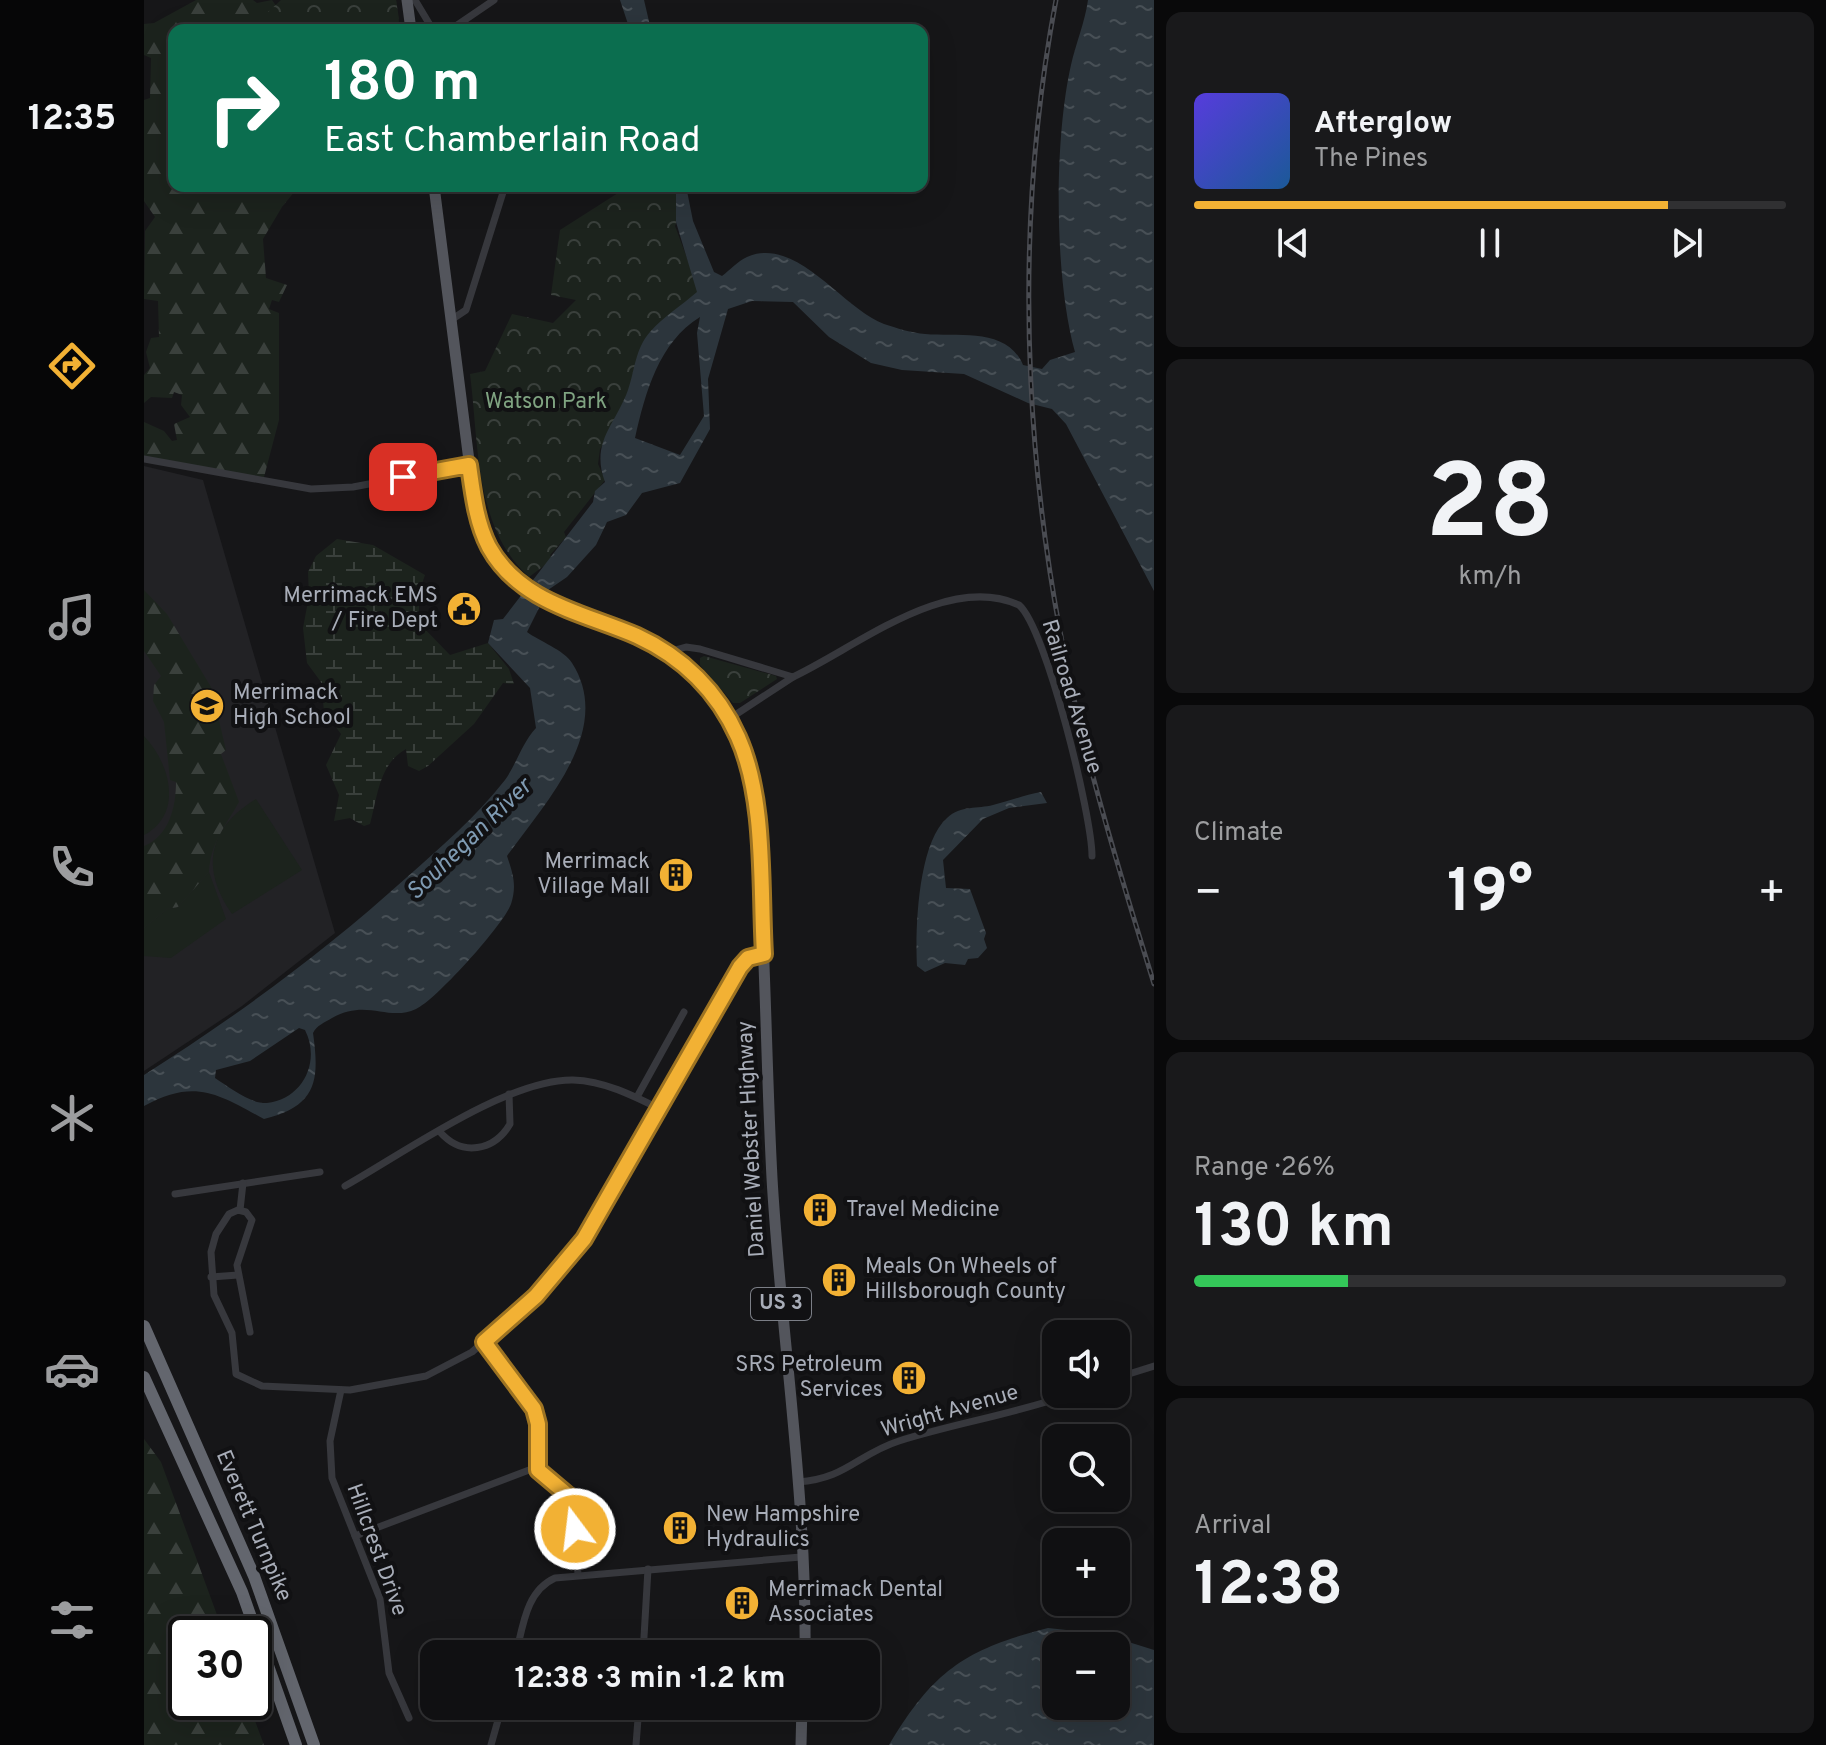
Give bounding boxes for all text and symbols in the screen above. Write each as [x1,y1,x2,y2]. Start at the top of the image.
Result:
text: 180 m [324,50,481,120]
icon: right [192,56,296,160]
text: 12:35 [28,97,116,143]
text: Afterglow [1314,106,1452,143]
text: East Chamberlain Road [324,119,701,165]
text: The Pines [1314,143,1428,176]
icon: previous [1271,221,1315,265]
icon: pause [1468,221,1512,265]
icon: next [1665,221,1709,265]
icon: directions [44,338,100,394]
park label: Watson Park [485,389,607,416]
pin [369,443,437,511]
text: 28 [1425,443,1555,575]
icon: arrive [381,455,425,499]
text: km/h [1458,561,1522,594]
place label: Merrimack EMS / Fire Dept [283,583,438,635]
icon: music [44,589,100,645]
public building icon: Merrimack EMS / Fire Dept [445,590,483,628]
street label: Railroad Avenue [1035,617,1107,777]
place label: Merrimack High School [233,680,351,732]
school or university icon: Merrimack High School [188,687,226,725]
water label: Souhegan River [401,771,541,908]
text: Climate [1194,817,1283,850]
icon: phone [44,839,100,895]
place label: Merrimack Village Mall [537,849,650,901]
building icon: Merrimack Village Mall [657,856,695,894]
text: 19° [1447,857,1533,933]
text: − [1194,867,1222,923]
text: + [1758,867,1786,923]
street label: Daniel Webster Highway [732,1020,772,1258]
icon: climate [44,1090,100,1146]
text: Range · 26% [1194,1152,1335,1185]
building icon: Travel Medicine [801,1191,839,1229]
text: 130 km [1194,1192,1394,1268]
place label: Travel Medicine [846,1197,1000,1224]
place label: Meals On Wheels of Hillsborough County [865,1254,1066,1306]
building icon: Meals On Wheels of Hillsborough County [820,1261,858,1299]
road number: US 3 [751,1288,811,1320]
map controls [1042,1320,1130,1720]
button: sound [1042,1320,1130,1408]
icon: car [44,1341,100,1397]
place label: SRS Petroleum Services [735,1352,883,1404]
building icon: SRS Petroleum Services [890,1359,928,1397]
street label: Wright Avenue [878,1379,1022,1445]
button: search [1042,1424,1130,1512]
street label: Everett Turnpike [209,1446,297,1606]
street label: Hillcrest Drive [340,1480,412,1620]
position arrow [533,1487,617,1571]
place label: New Hampshire Hydraulics [706,1502,860,1554]
building icon: New Hampshire Hydraulics [661,1509,699,1547]
text: Arrival [1194,1510,1272,1543]
button: + [1042,1528,1130,1616]
text: 12:38 [1194,1550,1343,1626]
place label: Merrimack Dental Associates [768,1577,943,1629]
building icon: Merrimack Dental Associates [723,1584,761,1622]
icon: filters [44,1592,100,1648]
speed limit sign: 30 [168,1616,272,1720]
button: − [1042,1632,1130,1720]
text: 12:38 · 3 min · 1.2 km [515,1661,785,1698]

